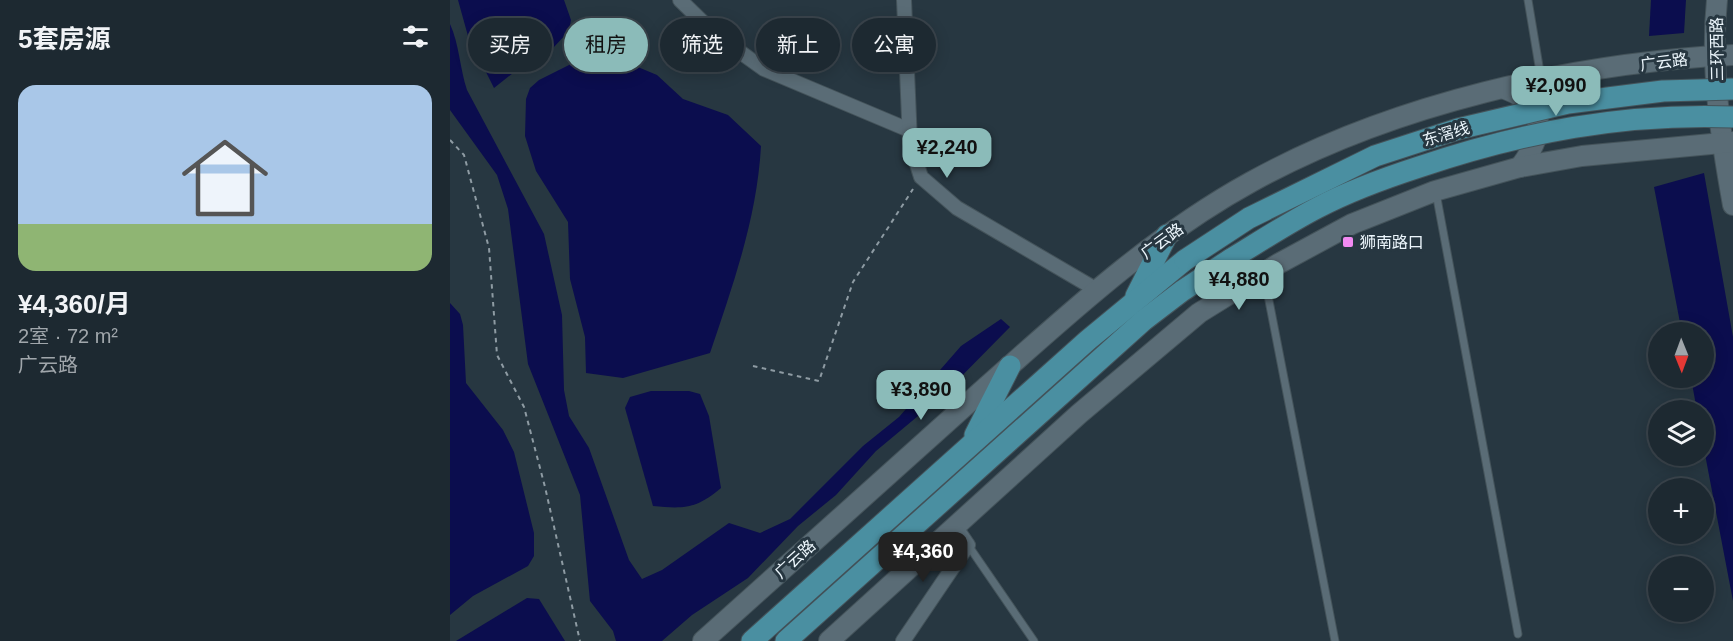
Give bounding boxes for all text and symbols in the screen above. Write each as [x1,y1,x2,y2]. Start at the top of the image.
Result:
street label: 三环西路 [1708,17,1726,81]
chip: 买房 [468,18,552,72]
chip: 租房 [564,18,648,72]
chip: 筛选 [660,18,744,72]
chip: 新上 [756,18,840,72]
chip: 公寓 [852,18,936,72]
icon: filters [399,20,432,53]
text: 5套房源 [18,24,110,54]
street label: 广云路 [1639,51,1689,73]
pin: ¥2,090 [1507,66,1605,117]
text: ¥2,090 [1525,74,1587,96]
street label: 东滘线 [1421,119,1471,149]
icon: home [171,124,279,232]
pin: ¥2,240 [898,128,996,179]
text: ¥2,240 [916,136,978,158]
street label: 广云路 [1138,220,1186,262]
place label: 狮南路口 [1360,234,1424,251]
marker: 狮南路口 [1341,235,1355,249]
pin: ¥4,880 [1190,260,1288,311]
text: ¥4,880 [1208,268,1270,290]
text: ¥4,360/月 [18,289,131,319]
north arrow [1648,322,1714,388]
map controls [1648,322,1714,622]
text: 2室 · 72 m² [18,325,118,347]
text: 广云路 [18,354,78,376]
pin: ¥3,890 [872,370,970,421]
text: ¥3,890 [890,378,952,400]
button: layers [1648,400,1714,466]
button: + [1648,478,1714,544]
pin: ¥4,360 [874,532,972,583]
street label: 广云路 [771,537,819,581]
text: ¥4,360 [892,540,954,562]
button: − [1648,556,1714,622]

